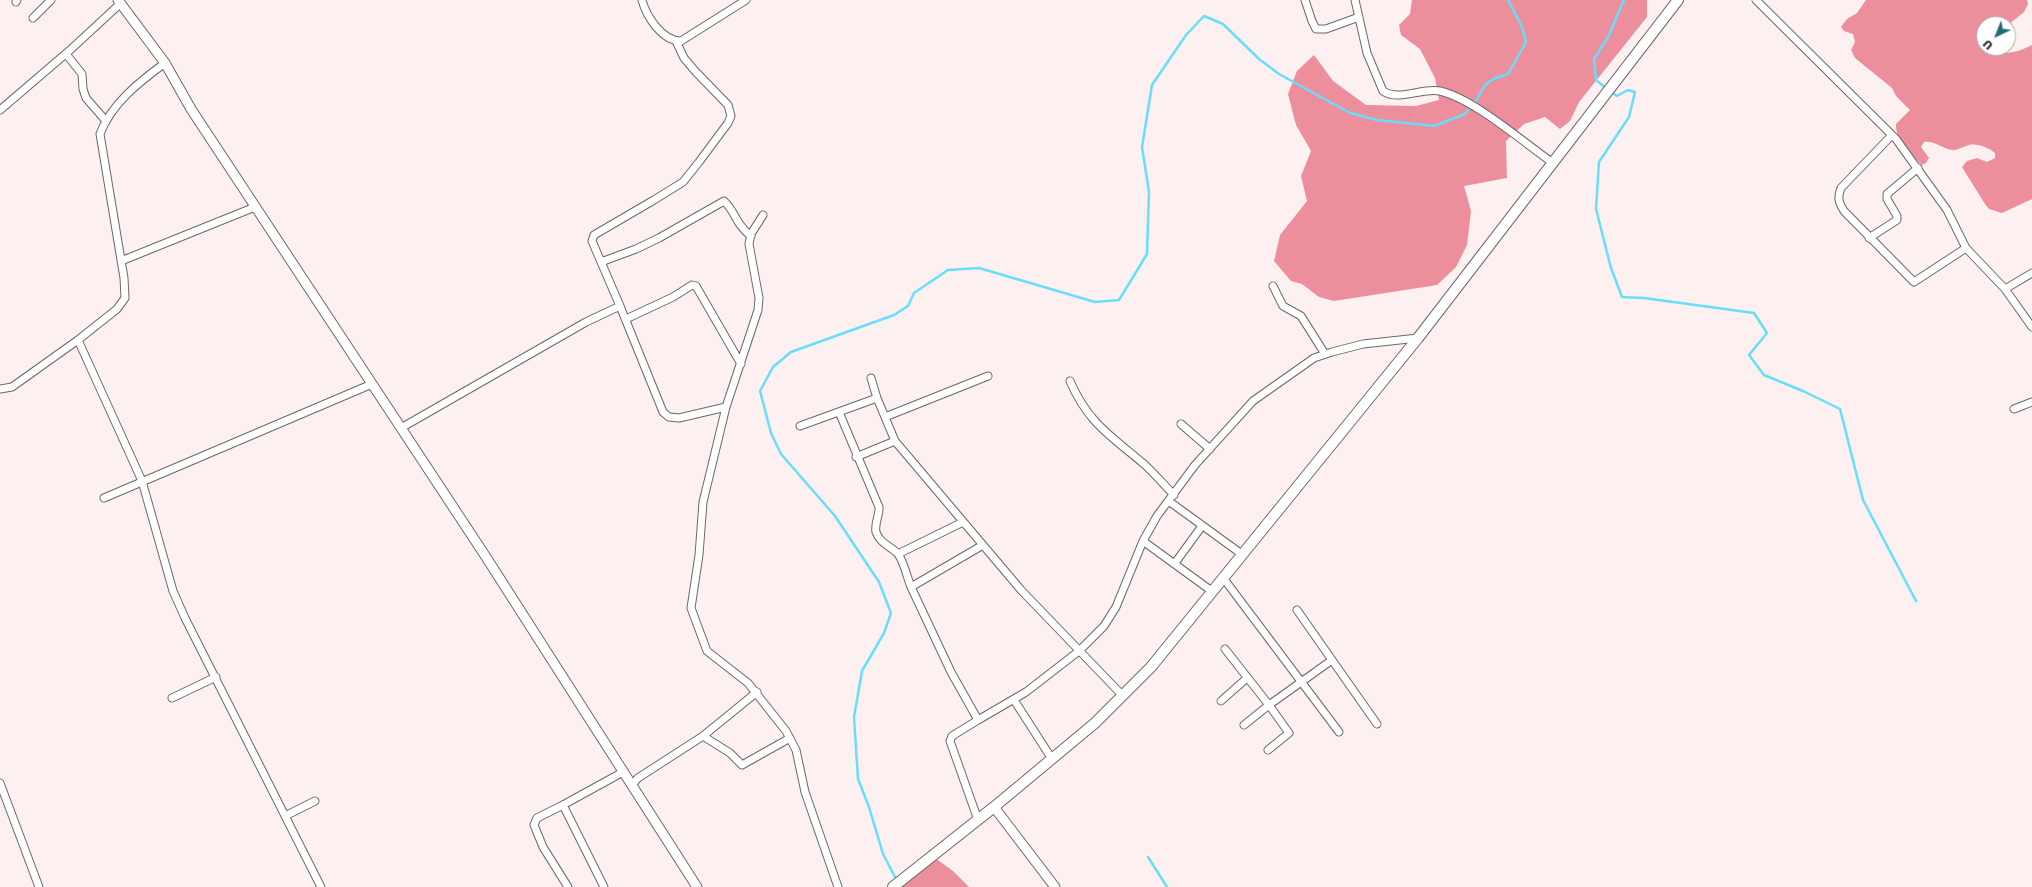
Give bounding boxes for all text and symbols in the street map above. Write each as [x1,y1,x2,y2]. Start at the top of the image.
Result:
north arrow [1976,16,2016,56]
text: U [1980,37,1996,52]

